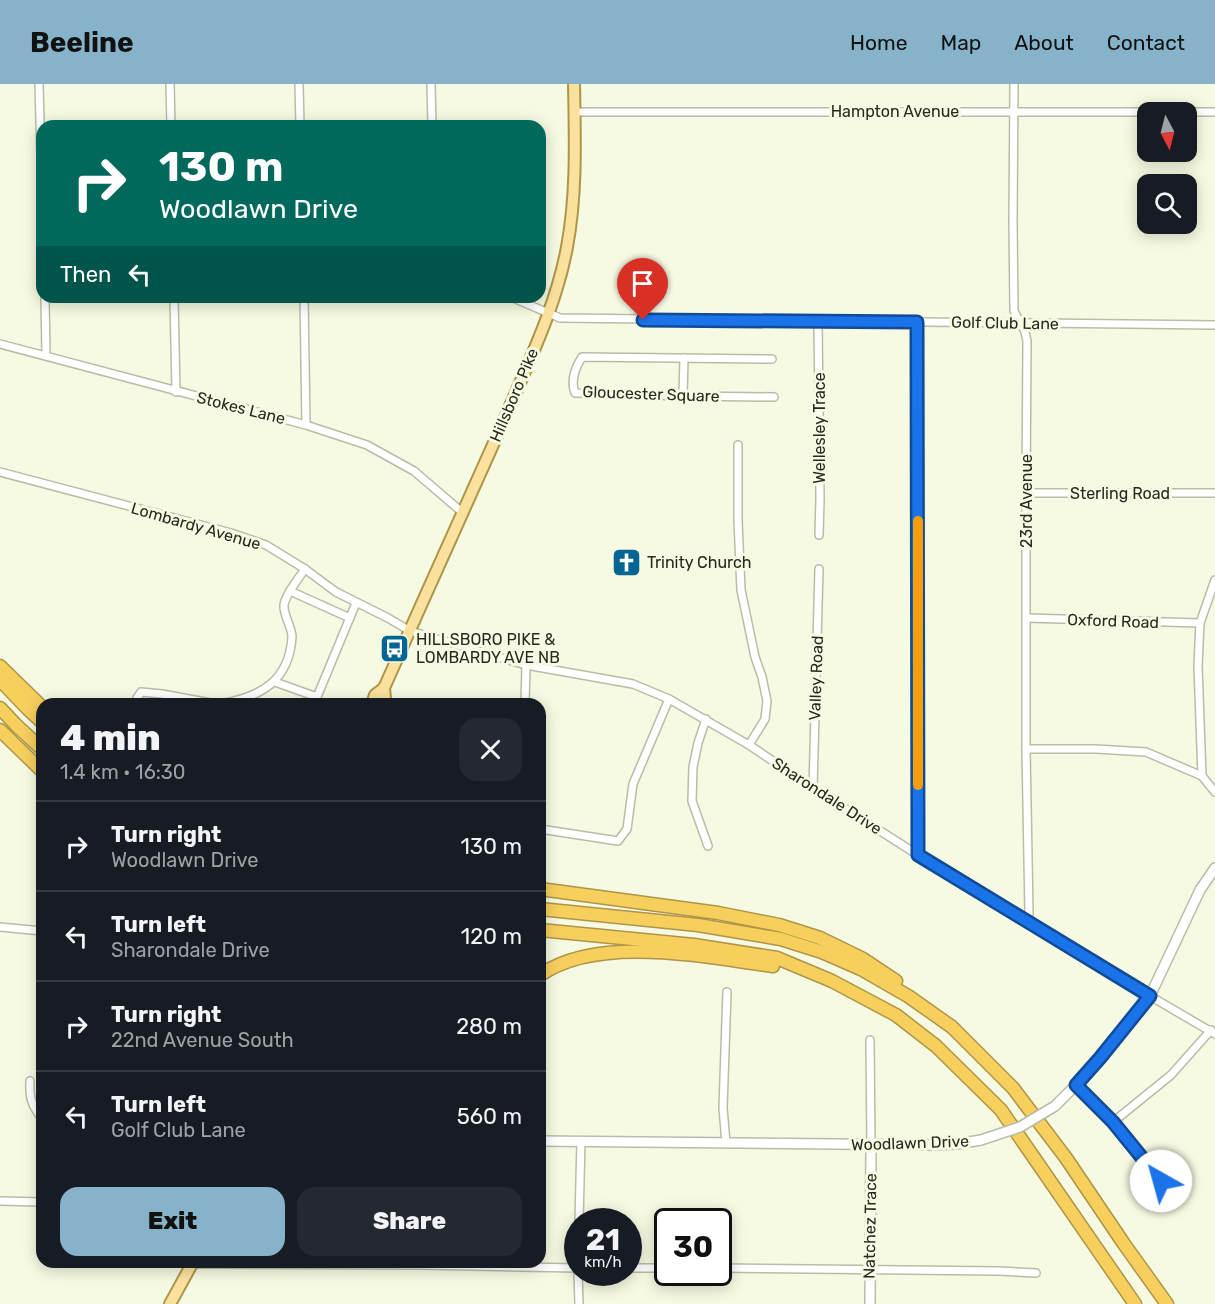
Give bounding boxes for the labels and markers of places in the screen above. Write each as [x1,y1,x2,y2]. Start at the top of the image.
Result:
pin [617,258,668,320]
church icon: Trinity Church [610,546,642,578]
place label: Trinity Church [647,553,752,572]
place label: HILLSBORO PIKE & LOMBARDY AVE NB [416,630,560,667]
bus stop icon: HILLSBORO PIKE & LOMBARDY AVE NB [379,632,411,664]

